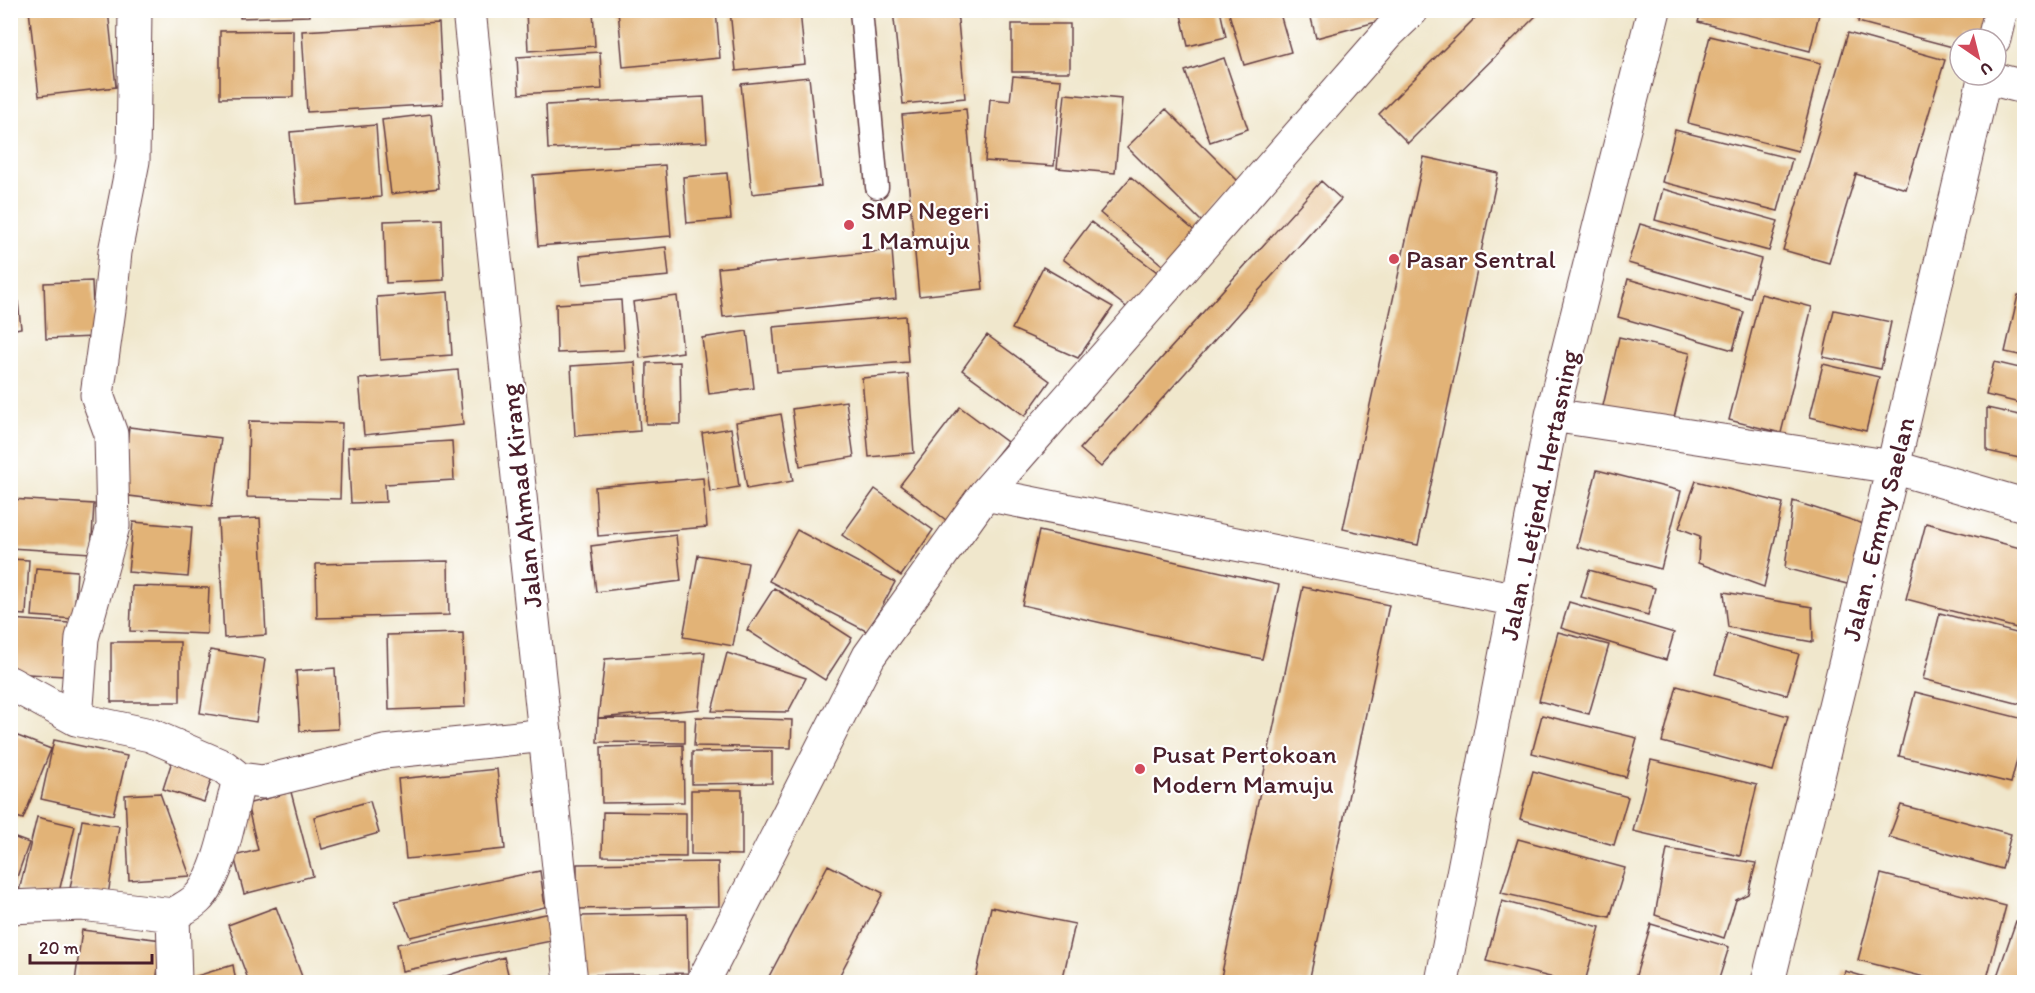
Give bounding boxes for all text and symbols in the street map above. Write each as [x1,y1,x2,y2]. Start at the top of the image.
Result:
north arrow [1948,27,2008,87]
text: U [1977,58,1996,80]
place label: SMP Negeri 1 Mamuju [861,194,990,256]
marker: SMP Negeri 1 Mamuju [842,218,856,232]
place label: Pasar Sentral [1406,243,1556,275]
marker: Pasar Sentral [1387,252,1401,266]
street label: Jalan . Letjend. Hertasning [1493,346,1586,643]
street label: Jalan Ahmad Kirang [493,381,549,610]
street label: Jalan . Emmy Saelan [1835,413,1921,644]
place label: Pusat Pertokoan Modern Mamuju [1152,738,1337,800]
marker: Pusat Pertokoan Modern Mamuju [1133,762,1147,776]
scale bar [30,927,152,965]
text: 20 m [39,937,79,959]

